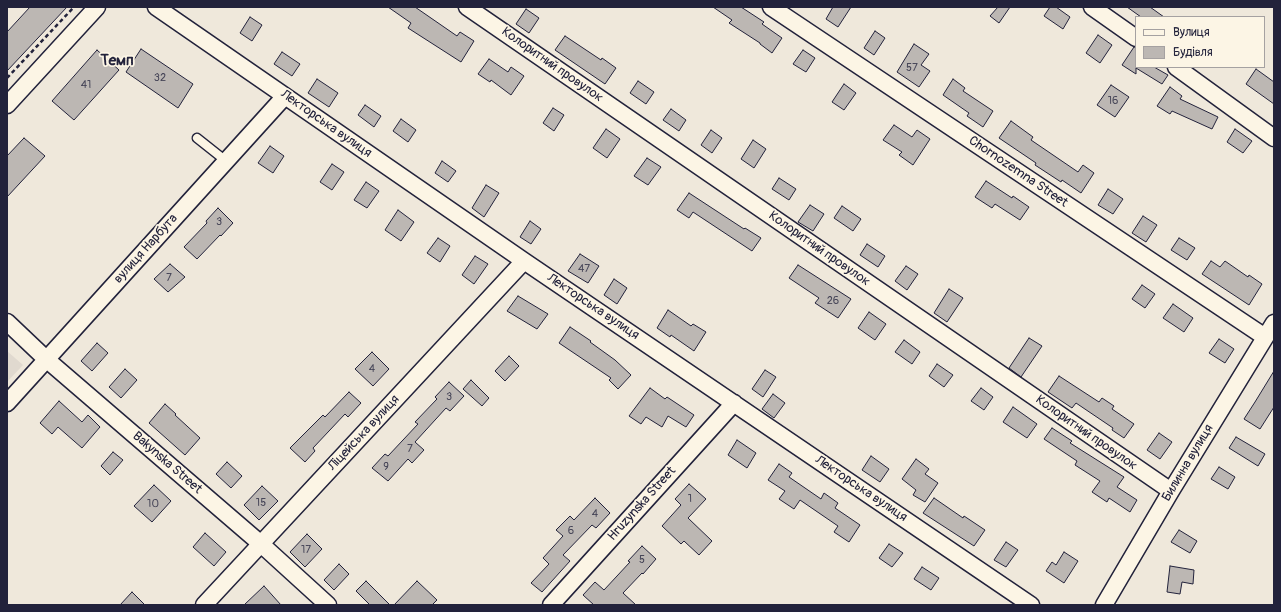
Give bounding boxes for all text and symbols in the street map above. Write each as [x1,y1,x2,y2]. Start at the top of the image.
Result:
legend [1135,16,1265,68]
street label: Колоритний провулок [498,24,606,106]
text: Вулиця [1173,25,1210,40]
text: Будівля [1173,45,1213,60]
district label: Темп [100,52,134,70]
house number: 57 [906,61,918,75]
house number: 32 [154,71,166,85]
house number: 41 [81,78,91,92]
street label: Лекторська вулиця [277,87,375,161]
house number: 16 [1108,94,1118,108]
street label: Chornozemna Street [965,133,1071,211]
street label: Колоритний провулок [765,208,873,290]
street label: вулиця Нарбута [111,211,181,287]
house number: 3 [216,215,222,229]
house number: 47 [578,262,590,276]
street label: Лекторська вулиця [544,270,642,344]
house number: 7 [166,271,172,285]
house number: 26 [827,294,839,308]
house number: 4 [369,362,375,376]
house number: 3 [446,390,452,404]
street label: Ліцейська вулиця [325,392,403,474]
street label: Колоритний провулок [1032,392,1140,474]
street label: Билинна вулиця [1159,422,1217,504]
street label: Bakynska Street [129,429,205,497]
house number: 7 [407,442,413,456]
street label: Лекторська вулиця [812,452,910,526]
house number: 9 [383,460,389,474]
street label: Hruzynska Street [605,464,679,544]
house number: 1 [688,492,692,506]
house number: 15 [256,496,266,510]
house number: 10 [147,497,159,511]
house number: 4 [592,507,598,521]
house number: 6 [568,524,574,538]
house number: 17 [301,543,311,557]
house number: 5 [639,553,645,567]

